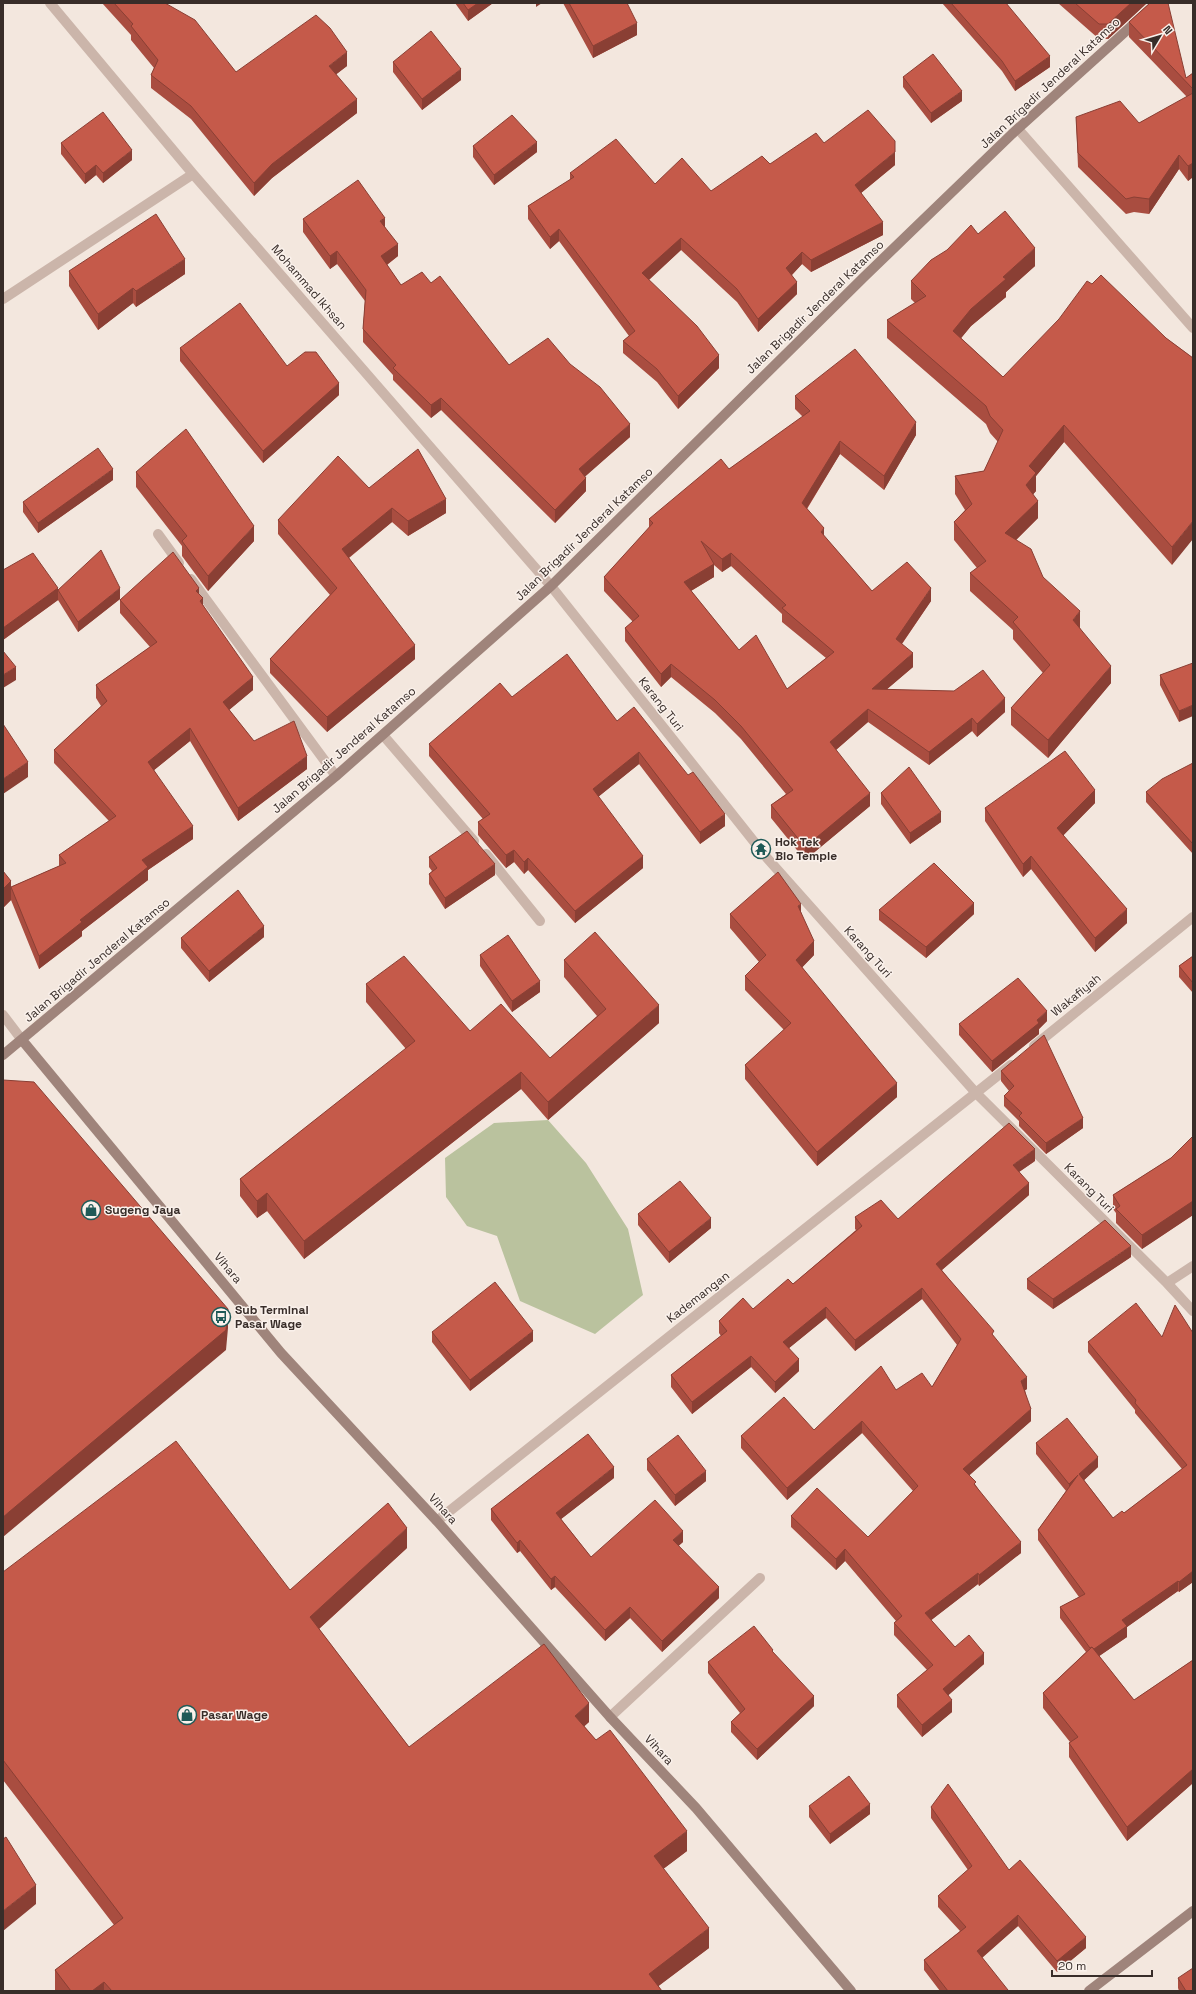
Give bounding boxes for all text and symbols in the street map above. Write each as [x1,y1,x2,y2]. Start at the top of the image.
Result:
street label: Jalan Brigadir Jenderal Katamso [977,14,1123,152]
north arrow [1140,16,1180,56]
text: N [1160,23,1176,37]
street label: Jalan Brigadir Jenderal Katamso [743,237,887,377]
street label: Mohammad Ikhsan [268,241,350,333]
street label: Jalan Brigadir Jenderal Katamso [512,464,656,604]
street label: Karang Turi [635,674,687,734]
street label: Jalan Brigadir Jenderal Katamso [269,683,419,817]
place label: Hok Tek Bio Temple [775,834,837,864]
temple icon: Hok Tek Bio Temple [750,838,772,860]
street label: Jalan Brigadir Jenderal Katamso [21,894,173,1026]
street label: Karang Turi [841,923,895,981]
street label: Wakafiyah [1048,970,1104,1020]
street label: Karang Turi [1061,1160,1117,1216]
shop icon: Sugeng Jaya [80,1199,102,1221]
place label: Sugeng Jaya [105,1202,180,1218]
street label: Vihara [210,1249,246,1287]
street label: Kademangan [663,1267,733,1327]
place label: Sub Terminal Pasar Wage [235,1302,309,1332]
bus stop icon: Sub Terminal Pasar Wage [210,1306,232,1328]
street label: Vihara [425,1490,461,1528]
shop icon: Pasar Wage [176,1704,198,1726]
place label: Pasar Wage [201,1707,268,1723]
street label: Vihara [641,1731,677,1769]
scale bar [1052,1952,1152,1978]
text: 20 m [1058,1958,1086,1974]

